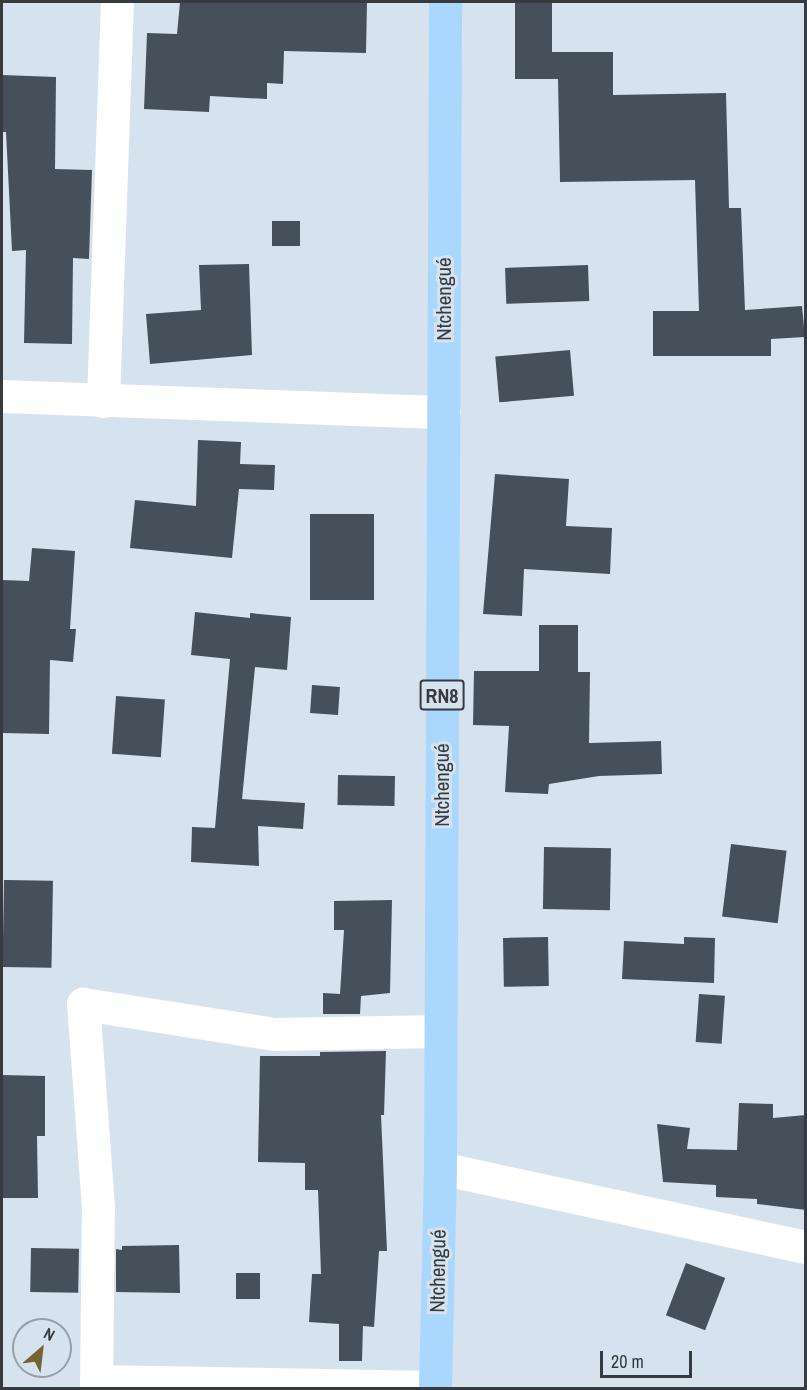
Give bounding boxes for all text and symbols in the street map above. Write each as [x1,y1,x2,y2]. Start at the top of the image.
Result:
street label: Ntchengué [431,257,457,341]
road number: RN8 [420,678,464,712]
street label: Ntchengué [429,743,455,827]
street label: Ntchengué [425,1229,451,1313]
north arrow [12,1318,72,1378]
text: N [40,1322,59,1346]
scale bar [603,1339,694,1377]
text: 20 m [611,1349,644,1374]

